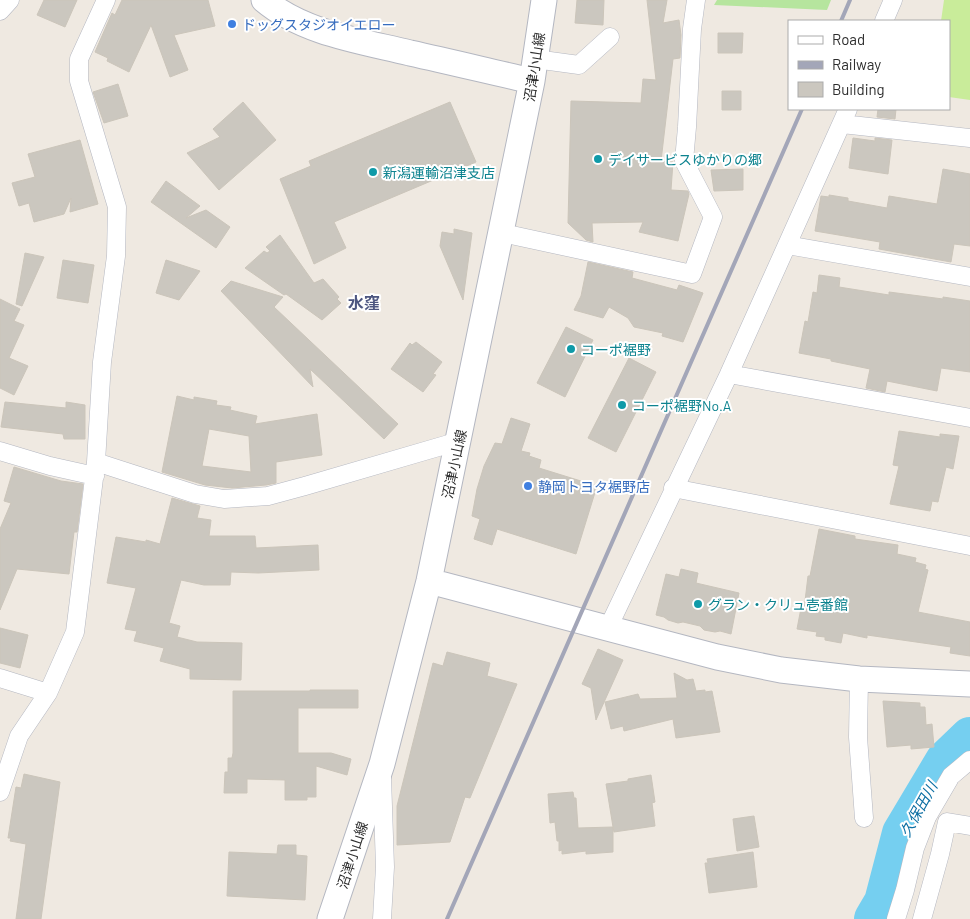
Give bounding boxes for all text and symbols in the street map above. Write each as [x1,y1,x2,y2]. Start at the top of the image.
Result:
place label: ドッグスタジオイエロー [242,16,396,33]
marker: ドッグスタジオイエロー [226,18,238,30]
legend [788,20,950,110]
text: Road [832,30,865,48]
street label: 沼津小山線 [520,31,548,103]
text: Railway [832,55,881,73]
text: Building [832,80,885,98]
place label: デイサービスゆかりの郷 [608,151,762,168]
marker: デイサービスゆかりの郷 [592,153,604,165]
place label: 新潟運輸沼津支店 [383,164,495,181]
marker: 新潟運輸沼津支店 [367,166,379,178]
district label: 水窪 [348,293,380,312]
place label: コーポ裾野 [581,341,651,358]
marker: コーポ裾野 [565,343,577,355]
place label: コーポ裾野No.A [632,397,732,414]
marker: コーポ裾野No.A [616,399,628,411]
street label: 沼津小山線 [438,428,470,500]
place label: 静岡トヨタ裾野店 [538,478,650,495]
marker: 静岡トヨタ裾野店 [522,480,534,492]
place label: グラン・クリュ壱番館 [708,596,848,613]
marker: グラン・クリュ壱番館 [692,598,704,610]
water label: 久保田川 [896,777,941,840]
street label: 沼津小山線 [333,819,371,891]

